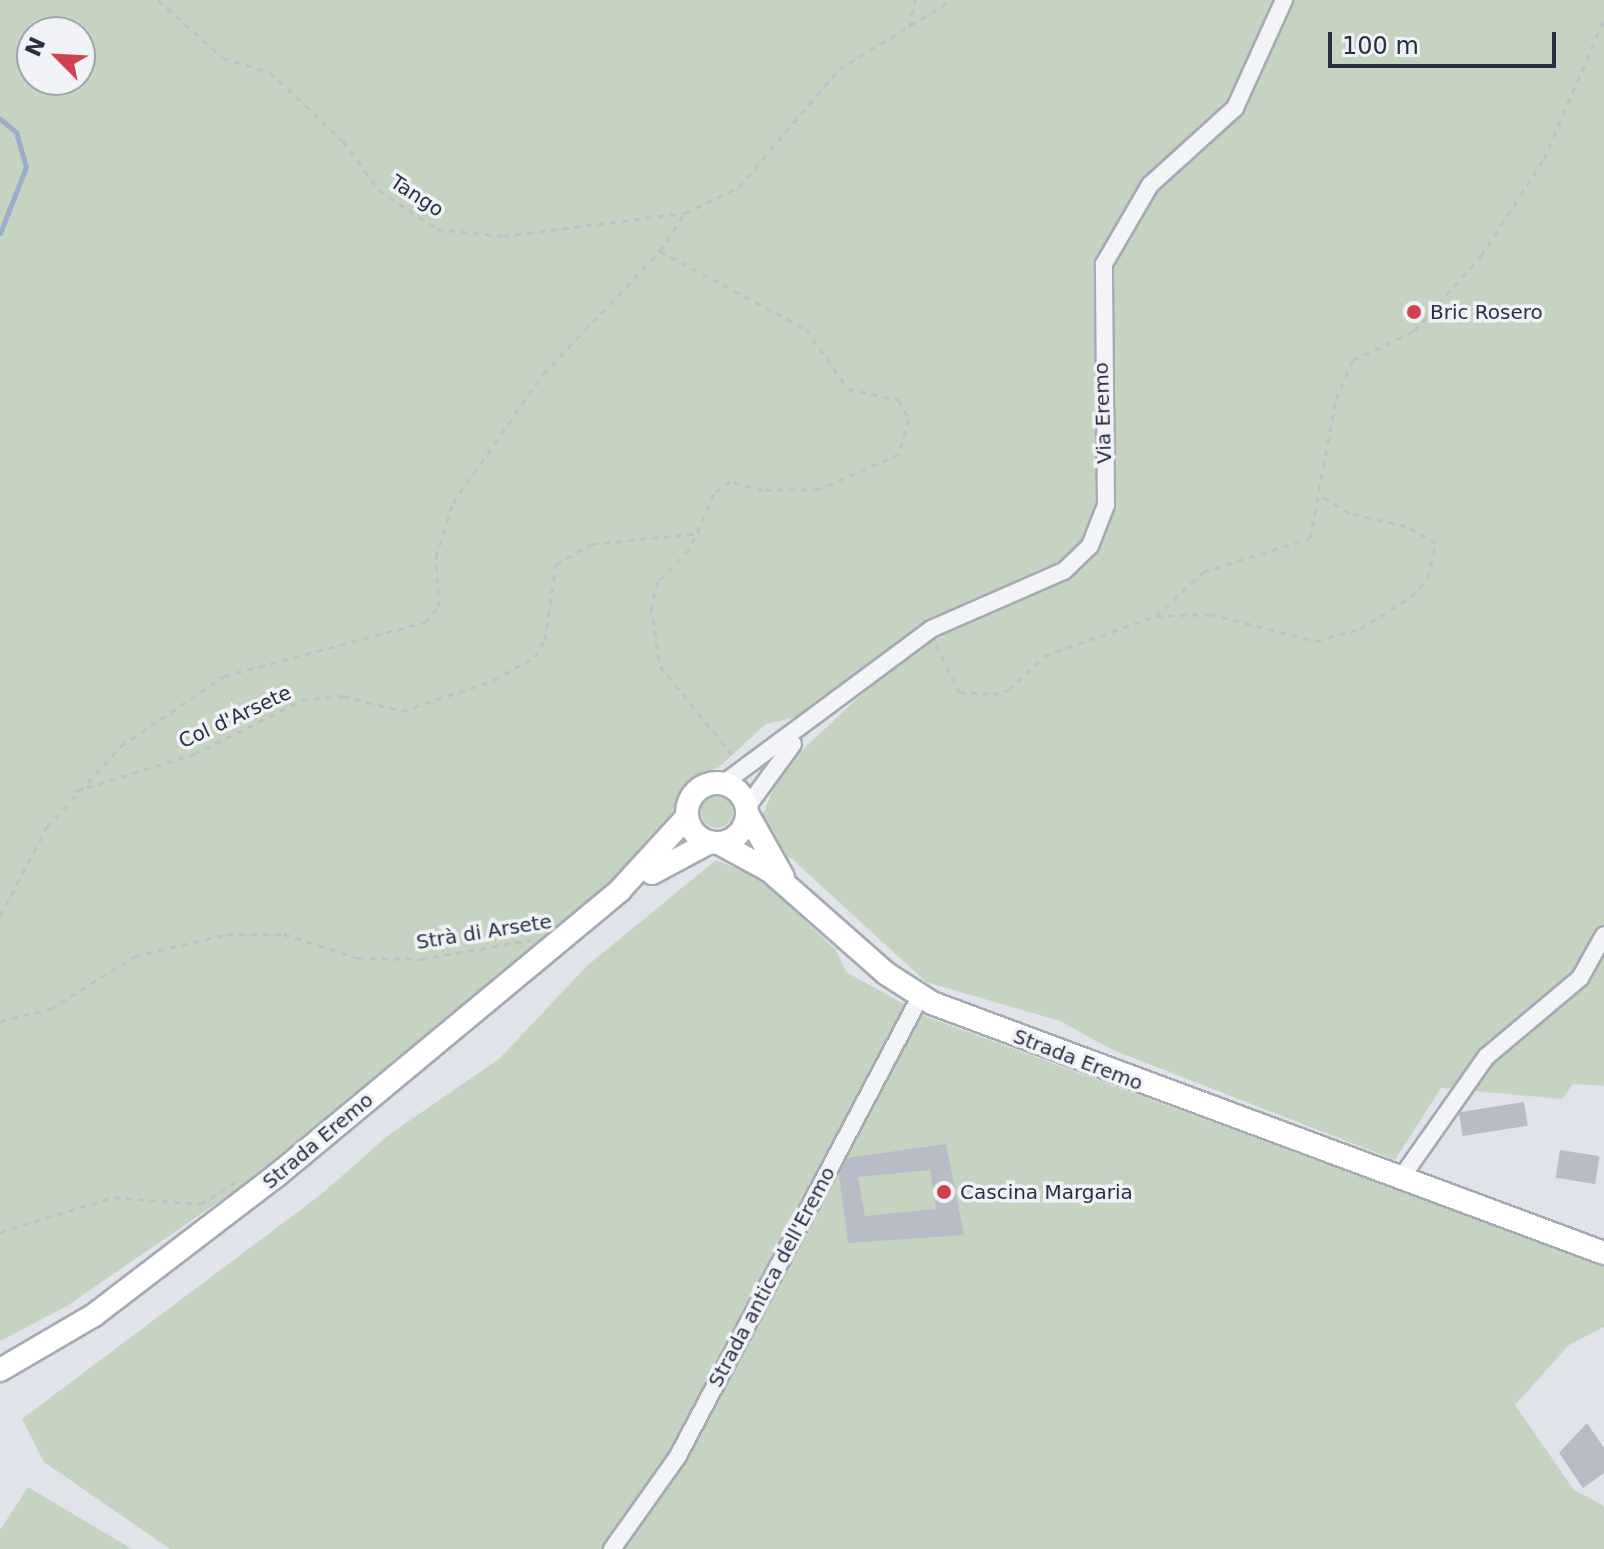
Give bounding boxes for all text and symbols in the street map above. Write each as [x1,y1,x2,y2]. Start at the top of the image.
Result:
north arrow [16,16,96,96]
scale bar [1332,16,1560,66]
text: 100 m [1342,32,1419,60]
text: N [20,33,51,60]
street label: Tango [386,170,448,222]
place label: Bric Rosero [1430,300,1543,324]
marker: Bric Rosero [1405,303,1423,321]
street label: Via Eremo [1089,362,1117,464]
street label: Col d'Arsete [175,681,295,753]
street label: Strà di Arsete [415,909,553,955]
street label: Strada Eremo [1010,1024,1146,1096]
street label: Strada Eremo [258,1088,378,1194]
street label: Strada antica dell'Eremo [704,1163,840,1391]
place label: Cascina Margaria [960,1180,1133,1204]
marker: Cascina Margaria [935,1183,953,1201]

